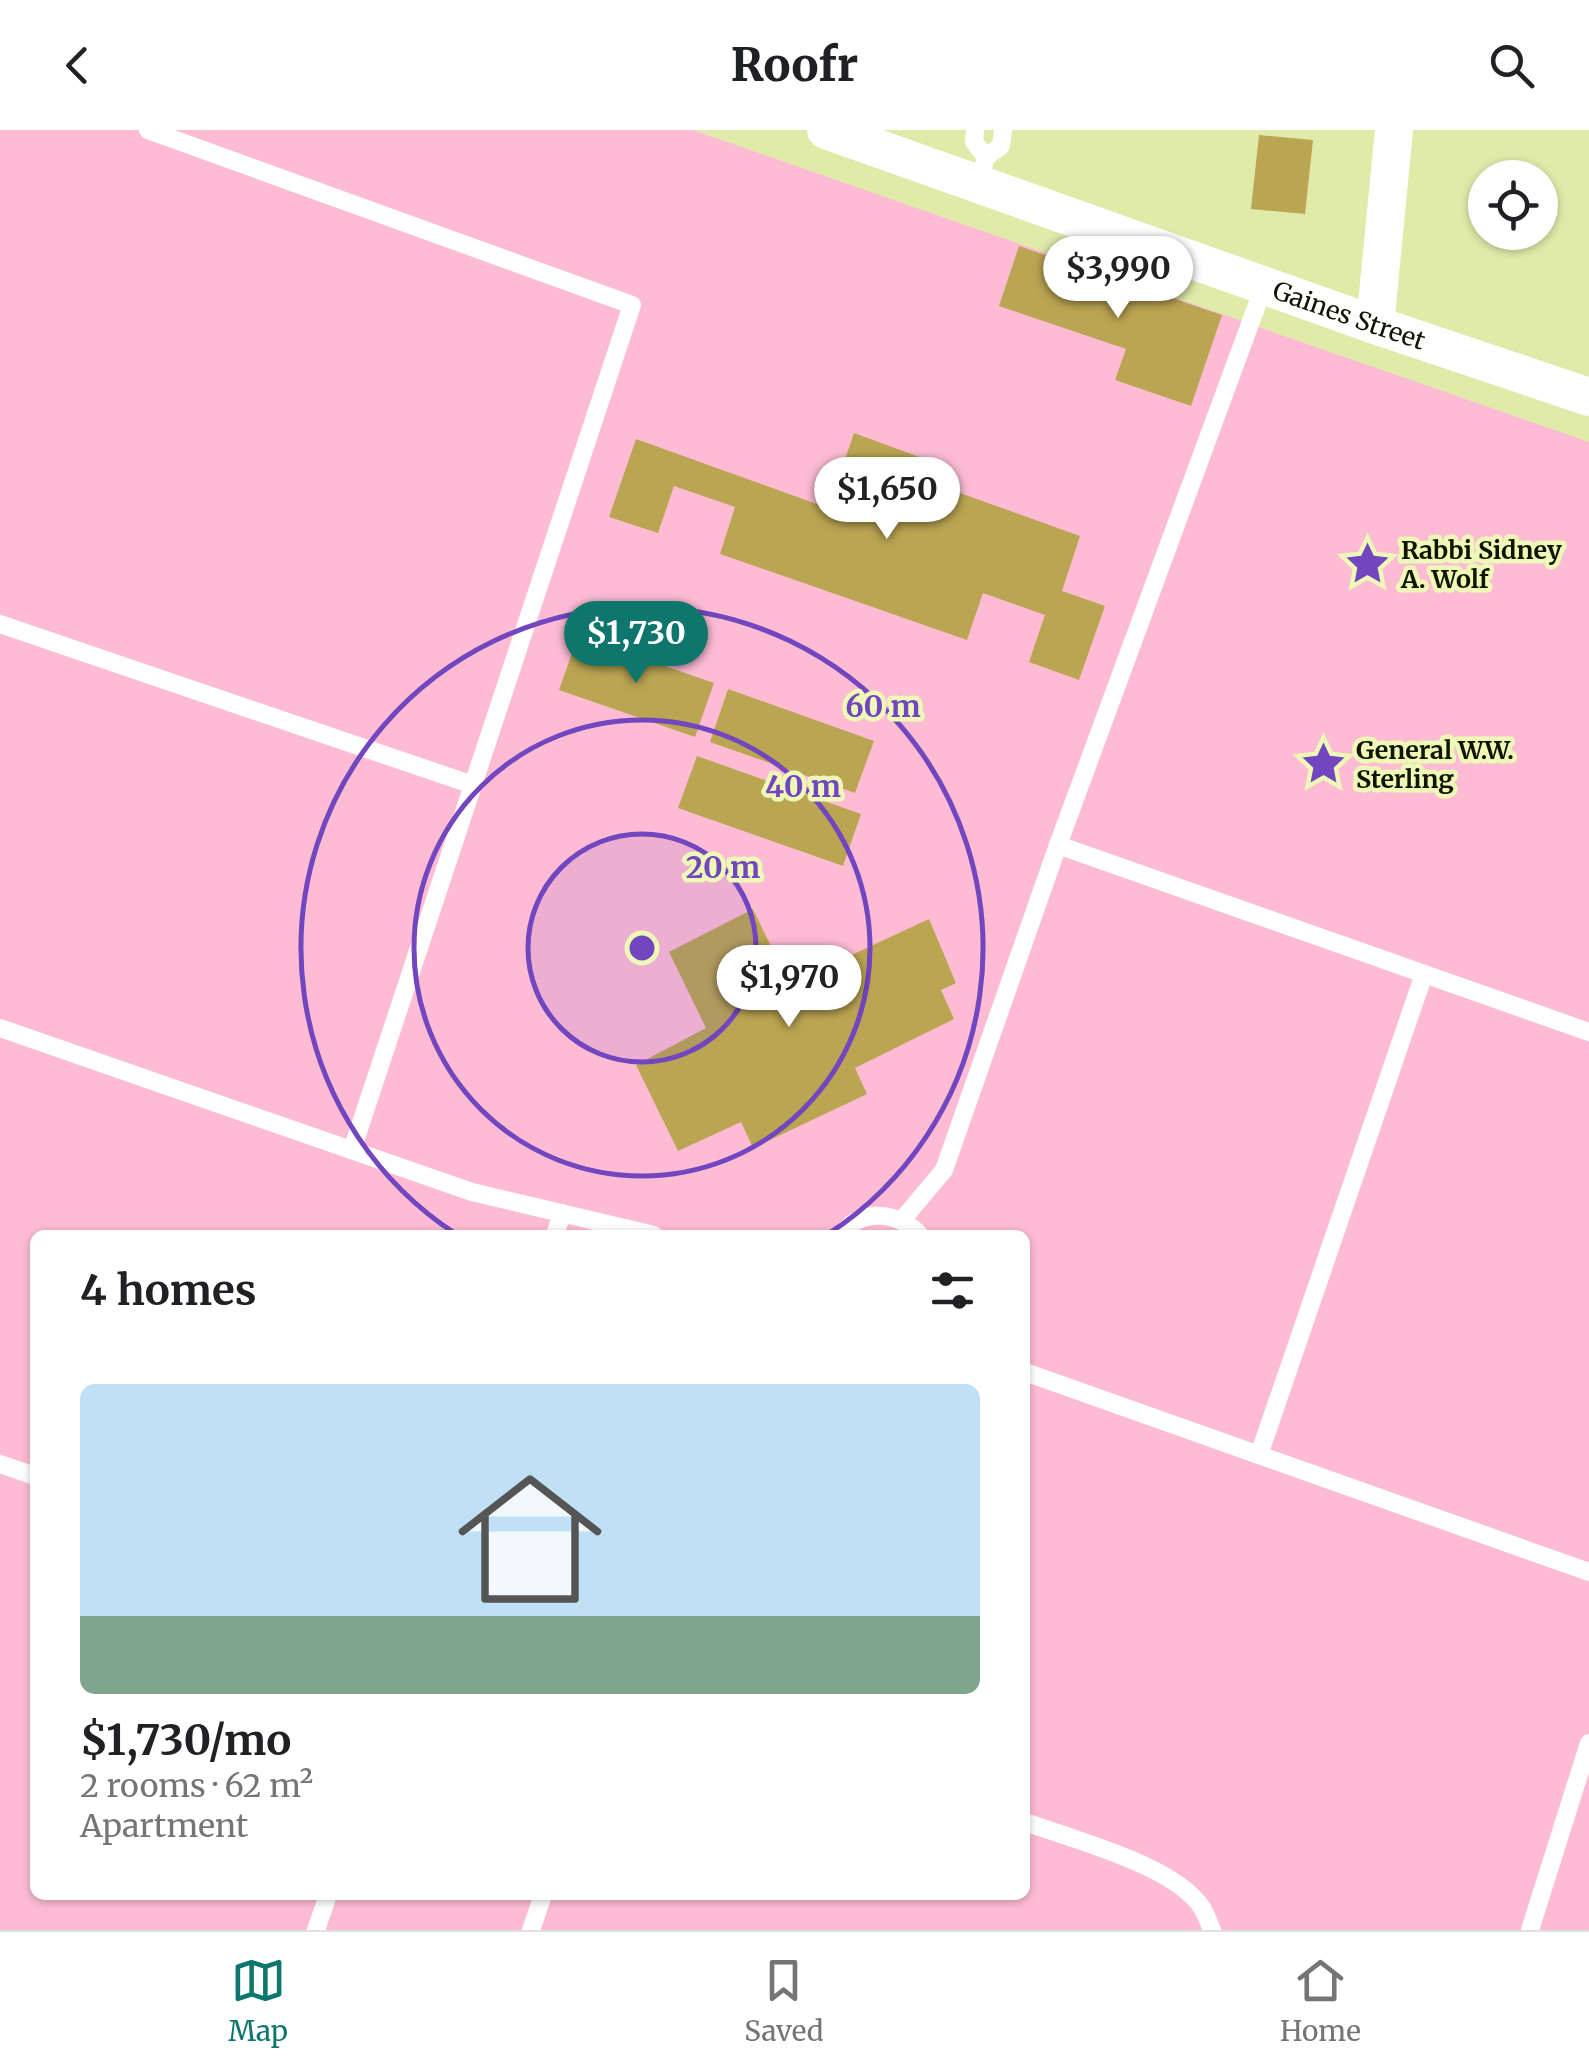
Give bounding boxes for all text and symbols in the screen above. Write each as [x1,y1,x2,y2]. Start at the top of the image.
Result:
text: Roofr [731,37,858,93]
icon: back [50,38,105,93]
icon: search [1484,38,1539,93]
map controls [1468,160,1558,250]
button: locate [1468,160,1558,250]
pin: $3,990 [1037,236,1199,321]
text: $3,990 [1065,248,1171,288]
street label: Gaines Street [1269,274,1430,357]
pin: $1,650 [806,457,968,542]
text: $1,650 [836,469,938,509]
place label: Rabbi Sidney A. Wolf [1400,534,1562,595]
place icon: Rabbi Sidney A. Wolf [1344,540,1392,588]
pin: $1,730 [555,601,717,686]
text: $1,730 [586,613,686,653]
text: 60 m [845,687,921,725]
place label: General W.W. Sterling [1356,734,1514,795]
place icon: General W.W. Sterling [1299,740,1347,788]
text: 40 m [765,767,841,805]
text: 20 m [686,848,760,886]
centre of rings [624,930,660,966]
pin: $1,970 [708,945,870,1030]
text: $1,970 [739,957,839,997]
icon: filters [925,1263,980,1318]
text: 4 homes [80,1264,257,1316]
icon: home [440,1449,620,1629]
text: $1,730/mo [80,1714,291,1766]
text: 2 rooms · 62 m² [80,1766,313,1806]
text: Apartment [80,1806,248,1846]
tab: Map [228,1953,288,2049]
tab: Saved [744,1953,824,2049]
tab: Home [1280,1953,1361,2049]

